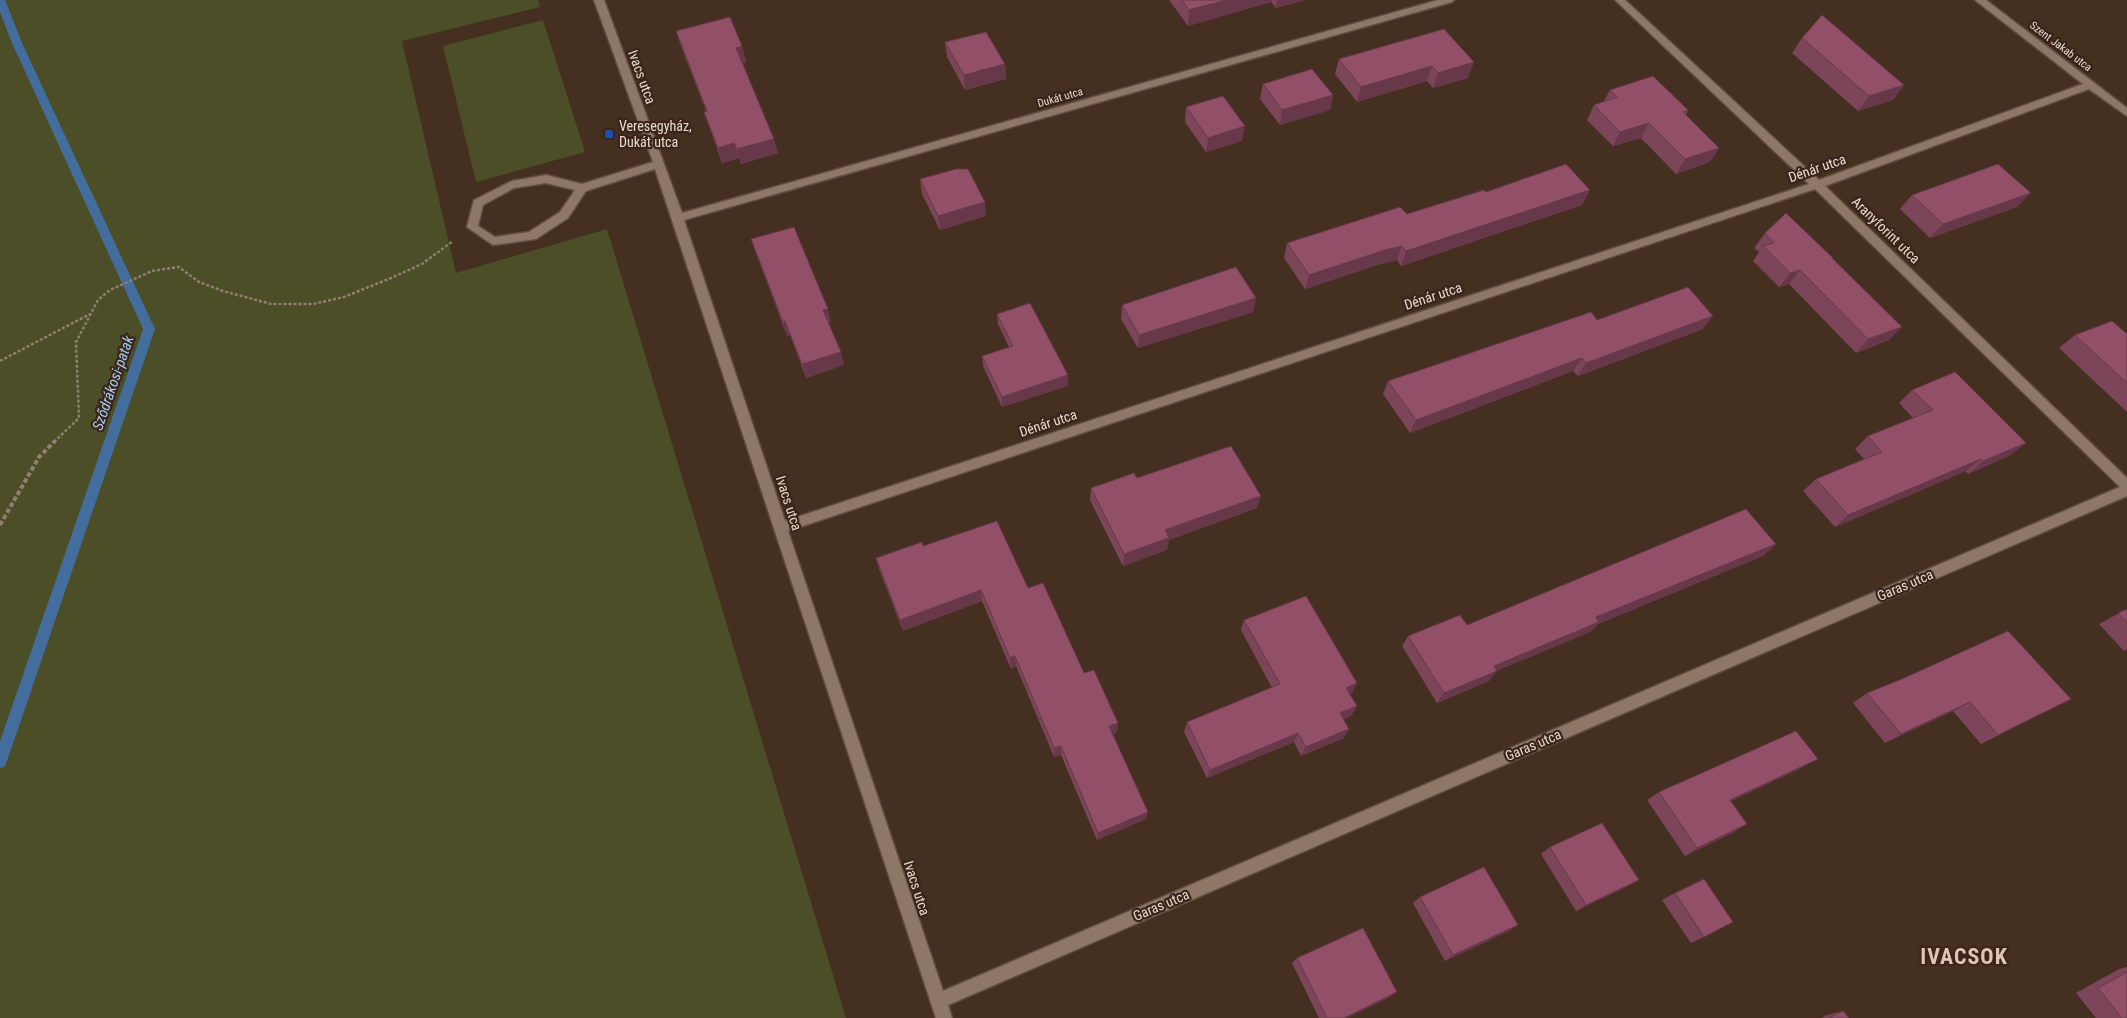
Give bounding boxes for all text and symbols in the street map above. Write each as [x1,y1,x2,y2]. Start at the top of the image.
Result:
street label: Szent Jakab utca [2027,19,2094,74]
street label: Ivacs utca [625,48,659,106]
street label: Dukát utca [1036,85,1084,110]
place label: Veresegyház, Dukát utca [619,118,692,150]
marker: Veresegyház, Dukát utca [603,128,615,140]
street label: Dénár utca [1786,151,1848,185]
street label: Aranyforint utca [1849,193,1923,267]
street label: Dénár utca [1402,279,1464,313]
water label: Sződrákosi-patak [88,333,138,433]
street label: Dénár utca [1017,406,1079,440]
street label: Ivacs utca [773,474,805,532]
street label: Garas utca [1875,566,1935,604]
street label: Garas utca [1503,726,1563,764]
street label: Ivacs utca [901,859,933,917]
street label: Garas utca [1131,886,1191,924]
district label: IVACSOK [1920,944,2008,969]

